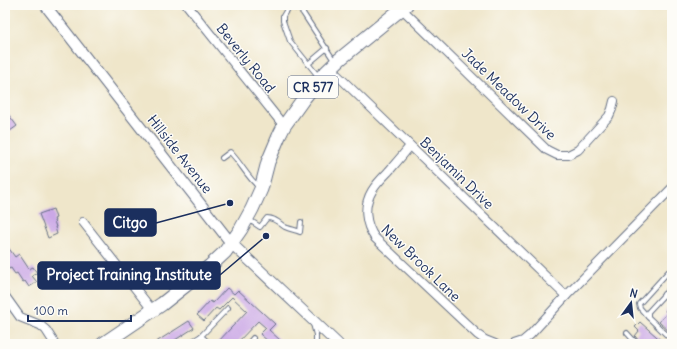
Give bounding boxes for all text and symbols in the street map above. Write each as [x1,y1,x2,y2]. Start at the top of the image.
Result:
street label: Beverly Road [213,20,279,96]
street label: Jade Meadow Drive [458,44,560,144]
road number: CR 577 [288,76,338,98]
street label: Hillside Avenue [144,111,216,197]
street label: Benjamin Drive [416,133,498,213]
callout: Citgo [105,209,156,236]
text: Citgo [112,213,148,233]
street label: New Brook Lane [377,221,465,305]
callout: Project Training Institute [38,262,220,289]
text: Project Training Institute [46,265,212,285]
north arrow [611,283,651,323]
text: N [628,286,639,301]
scale bar [28,297,131,323]
text: 100 m [34,303,68,318]

